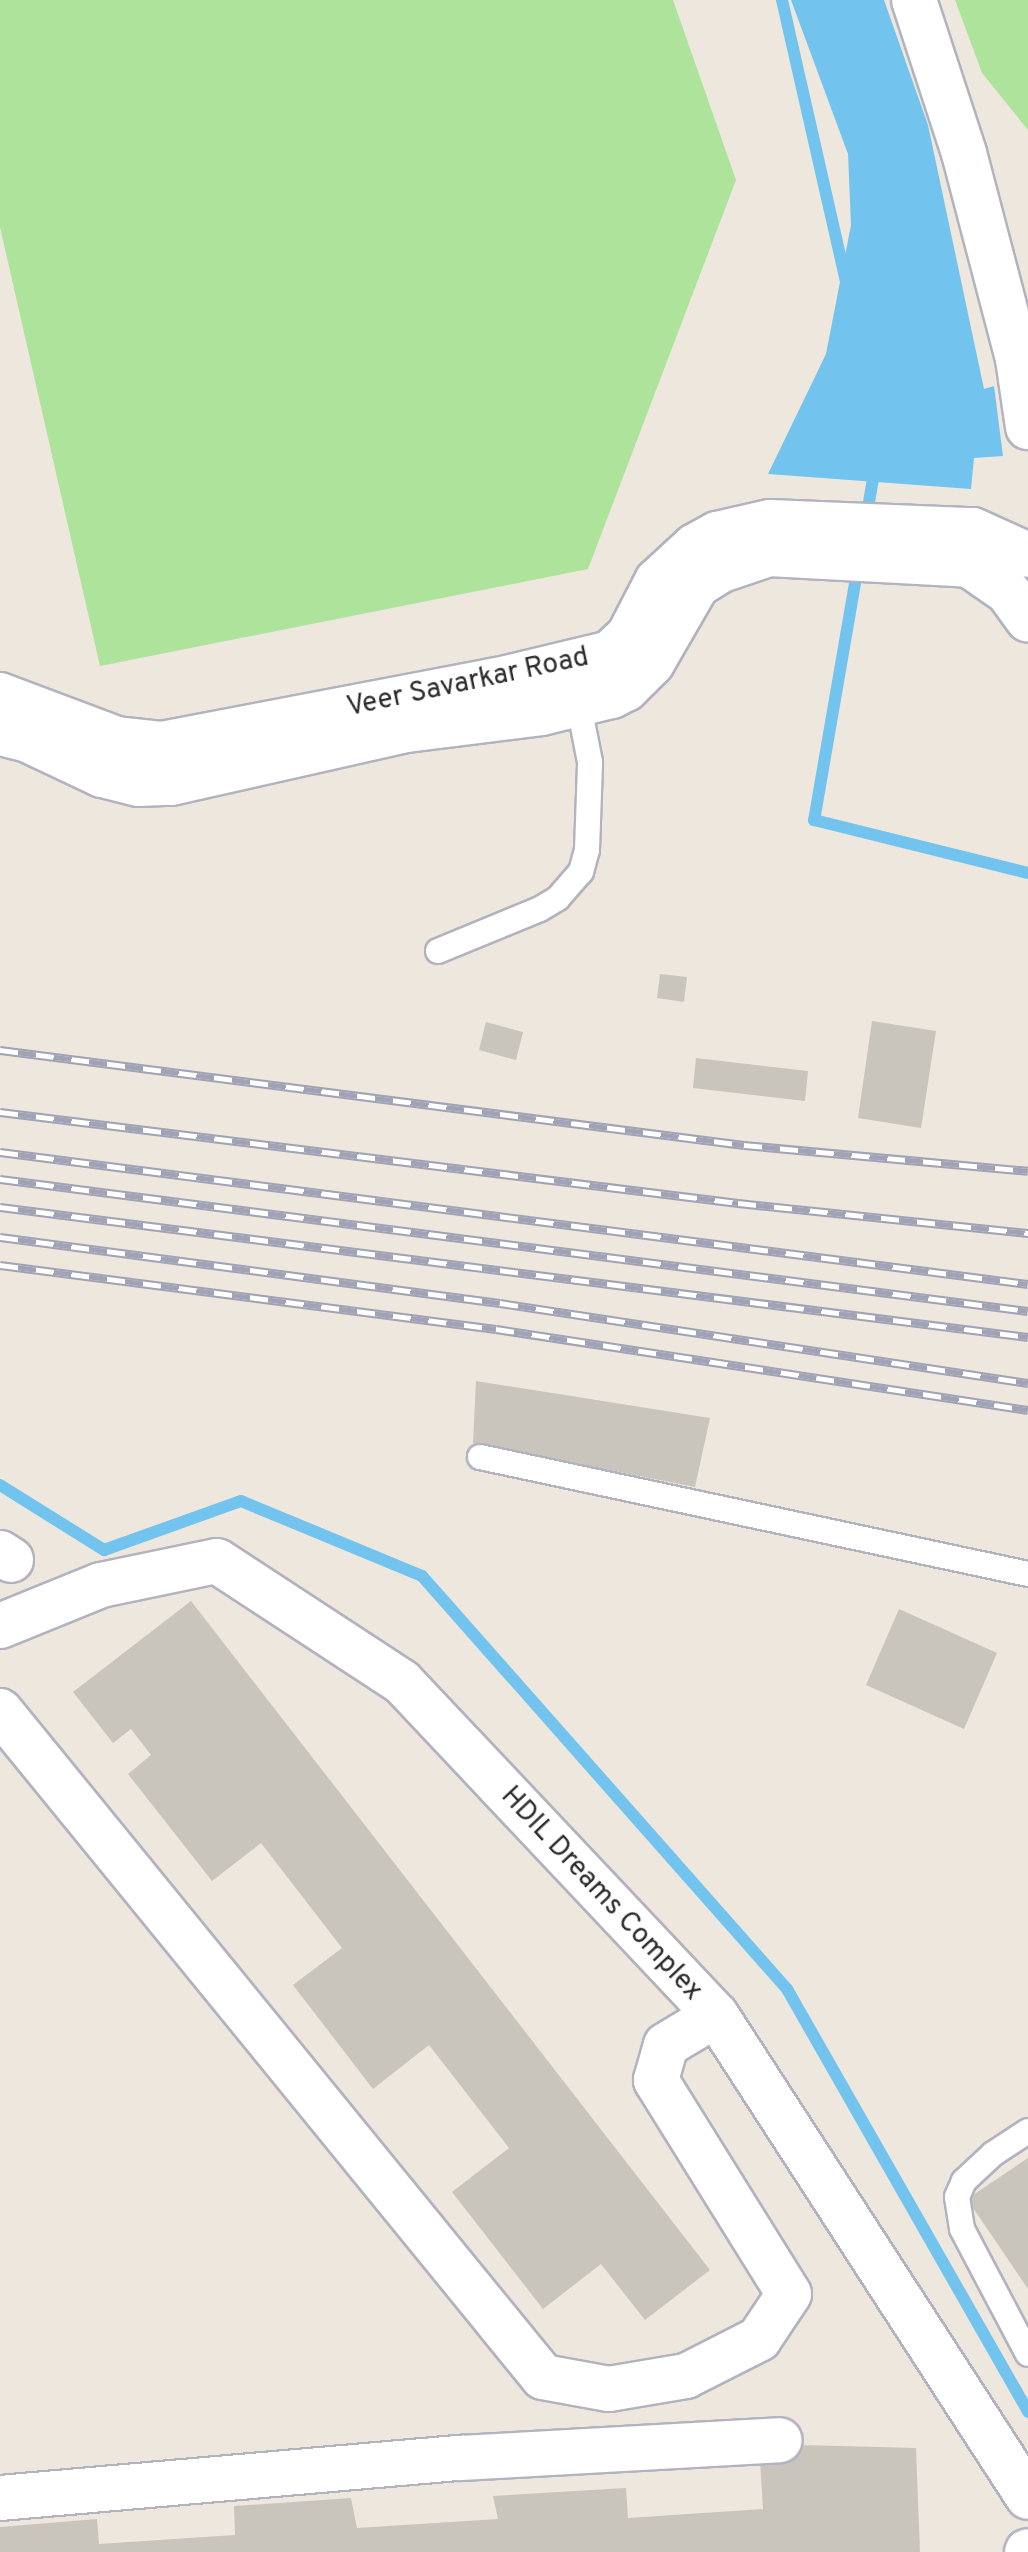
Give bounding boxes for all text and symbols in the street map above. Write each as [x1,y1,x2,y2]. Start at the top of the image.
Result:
street label: Veer Savarkar Road [344,641,592,725]
street label: HDIL Dreams Complex [493,1780,709,2008]

